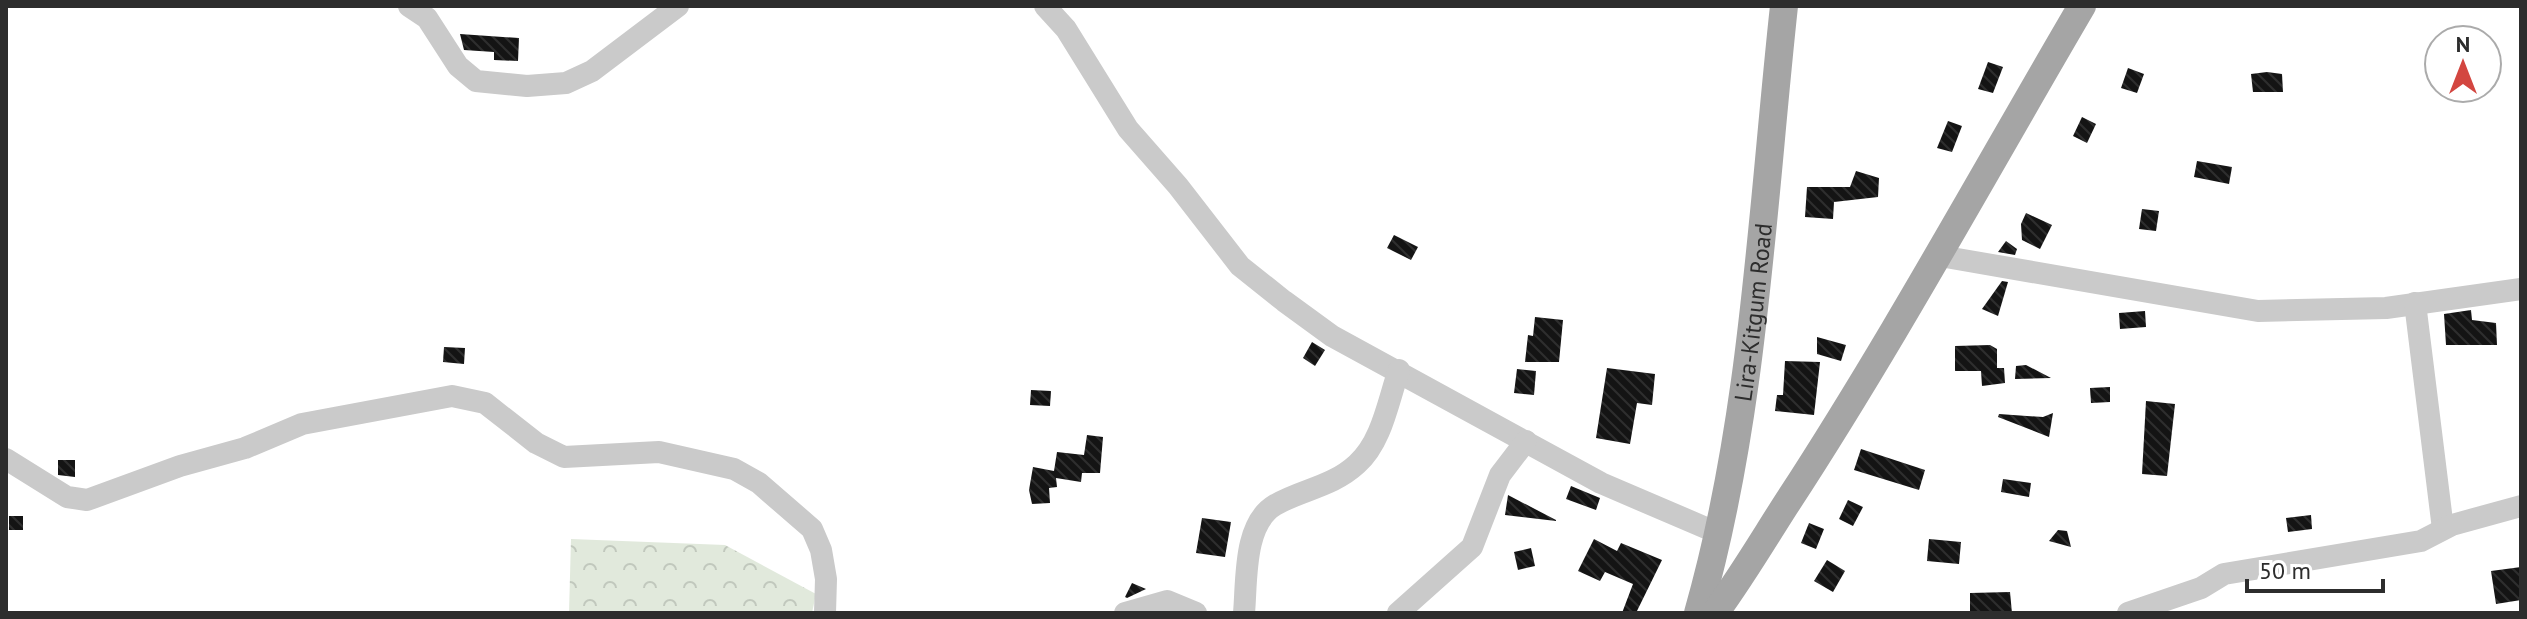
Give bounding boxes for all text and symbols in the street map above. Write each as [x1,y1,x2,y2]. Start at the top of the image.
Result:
north arrow [2423,24,2503,104]
text: N [2456,30,2470,58]
street label: Lira-Kitgum Road [1727,222,1778,403]
scale bar [2247,543,2383,593]
text: 50 m [2259,555,2311,586]

